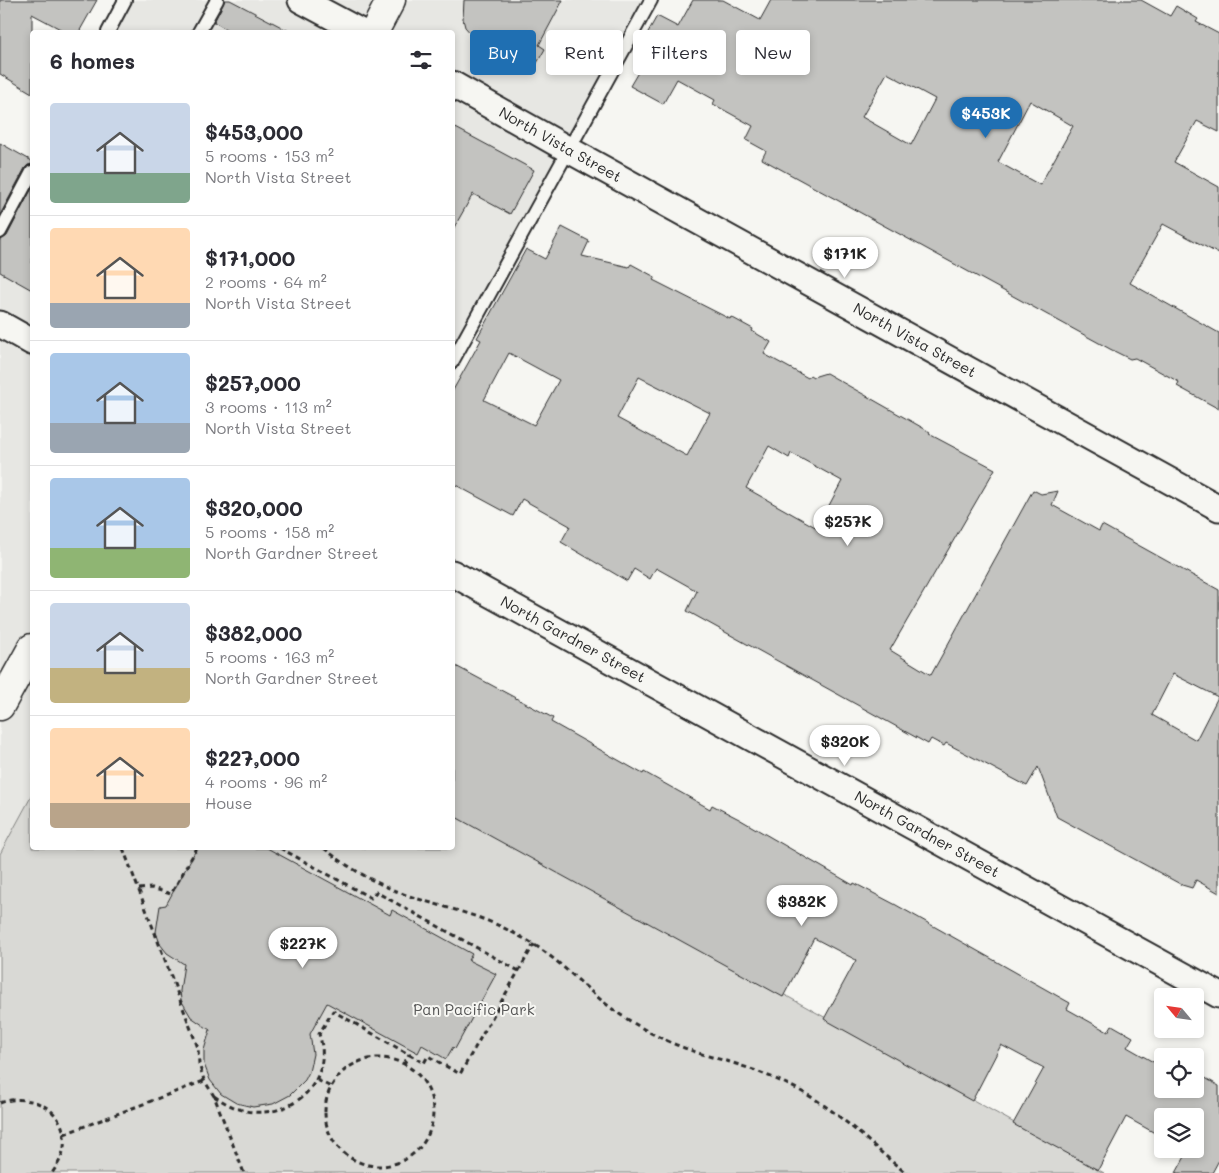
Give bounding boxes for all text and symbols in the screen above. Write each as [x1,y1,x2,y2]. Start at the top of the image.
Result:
chip: Buy [470,30,536,75]
chip: Rent [546,30,623,75]
chip: Filters [633,30,726,75]
chip: New [736,30,810,75]
icon: filters [407,46,435,74]
text: 6 homes [50,47,135,74]
pin: $453K [951,96,1021,139]
street label: North Vista Street [496,102,625,186]
text: $453K [961,102,1011,123]
text: $453,000 [205,118,303,145]
icon: home [90,123,150,183]
text: 5 rooms · 153 m² [205,145,334,166]
text: North Vista Street [205,166,352,187]
pin: $171K [810,236,880,279]
text: $171K [823,242,867,263]
text: $171,000 [205,244,295,271]
icon: home [90,248,150,308]
text: 2 rooms · 64 m² [205,271,327,292]
text: North Vista Street [205,292,352,313]
street label: North Vista Street [850,298,980,381]
text: $257,000 [205,369,301,396]
icon: home [90,373,150,433]
text: 3 rooms · 113 m² [205,396,332,417]
text: North Vista Street [205,417,352,438]
text: $320,000 [205,494,303,521]
icon: home [90,498,150,558]
pin: $257K [813,504,883,547]
text: $257K [824,510,872,531]
text: 5 rooms · 158 m² [205,521,334,542]
text: North Gardner Street [205,542,378,563]
street label: North Gardner Street [497,591,649,687]
text: $382,000 [205,619,302,646]
icon: home [90,623,150,683]
text: 5 rooms · 163 m² [205,646,334,667]
text: North Gardner Street [205,667,378,688]
pin: $320K [810,724,880,767]
text: $320K [820,730,870,751]
text: $227,000 [205,744,300,771]
icon: home [90,748,150,808]
text: 4 rooms · 96 m² [205,771,327,792]
street label: North Gardner Street [851,785,1003,881]
text: House [205,792,252,813]
pin: $382K [767,884,837,927]
text: $382K [778,890,826,911]
pin: $227K [268,926,338,969]
text: $227K [279,932,327,953]
north arrow [1154,988,1204,1038]
map controls [1154,988,1204,1158]
park label: Pan Pacific Park [413,999,535,1019]
button: locate [1154,1048,1204,1098]
button: layers [1154,1108,1204,1158]

